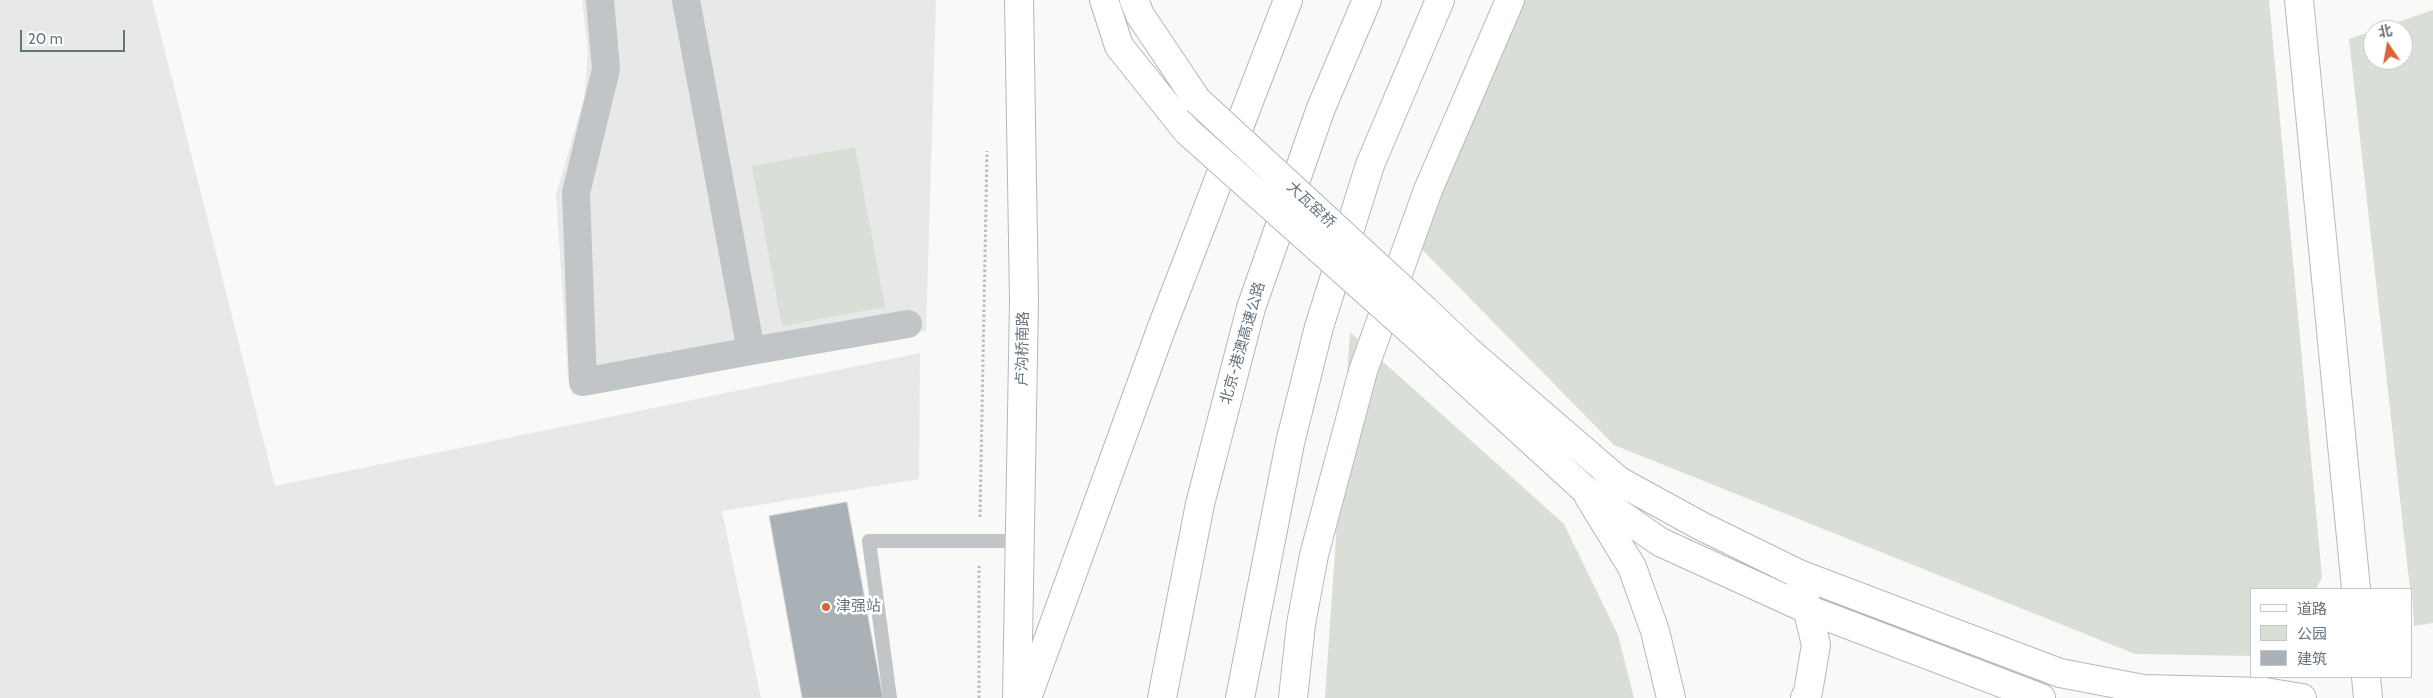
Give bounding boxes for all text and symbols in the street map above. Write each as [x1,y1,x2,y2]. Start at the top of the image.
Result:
scale bar [22,20,128,52]
north arrow [2363,20,2413,70]
text: 北 [2376,21,2394,42]
text: 20 m [28,30,63,48]
street label: 大瓦窑桥 [1283,178,1339,232]
street label: 北京-港澳高速公路 [1217,280,1269,406]
street label: 卢沟桥南路 [1013,311,1033,387]
legend [2250,588,2413,678]
place label: 津强站 [836,598,881,616]
text: 道路 [2297,600,2327,618]
marker: 津强站 [820,601,832,613]
text: 公园 [2297,625,2327,643]
text: 建筑 [2297,650,2327,668]

